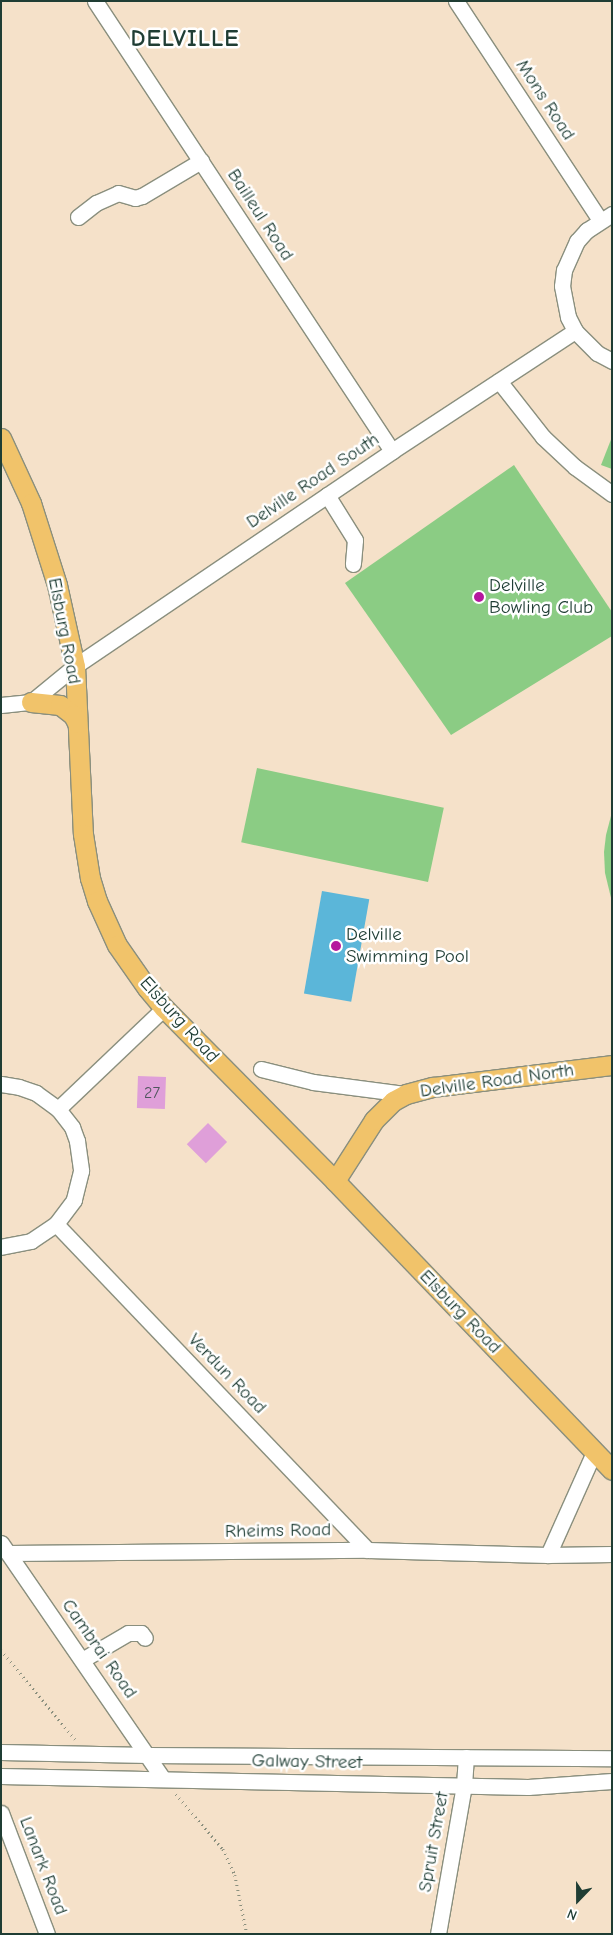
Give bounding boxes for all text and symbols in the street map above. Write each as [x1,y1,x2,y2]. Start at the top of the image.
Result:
district label: DELVILLE [129,25,241,53]
street label: Mons Road [510,55,580,145]
street label: Bailleul Road [222,165,298,265]
street label: Delville Road South [242,428,384,534]
place label: Delville Bowling Club [489,575,593,619]
street label: Elsburg Road [43,576,85,686]
marker: Delville Bowling Club [473,591,485,603]
place label: Delville Swimming Pool [346,924,469,968]
marker: Delville Swimming Pool [330,940,342,952]
street label: Elsburg Road [134,972,224,1068]
street label: Delville Road North [419,1059,575,1103]
house number: 27 [144,1083,160,1103]
street label: Elsburg Road [414,1265,506,1359]
street label: Verdun Road [183,1329,271,1419]
street label: Rheims Road [225,1519,331,1543]
street label: Cambrai Road [56,1595,142,1703]
street label: Galway Street [251,1750,363,1774]
street label: Spruit Street [414,1790,454,1894]
street label: Lanark Road [14,1814,72,1918]
north arrow [553,1875,603,1925]
text: N [565,1905,580,1924]

